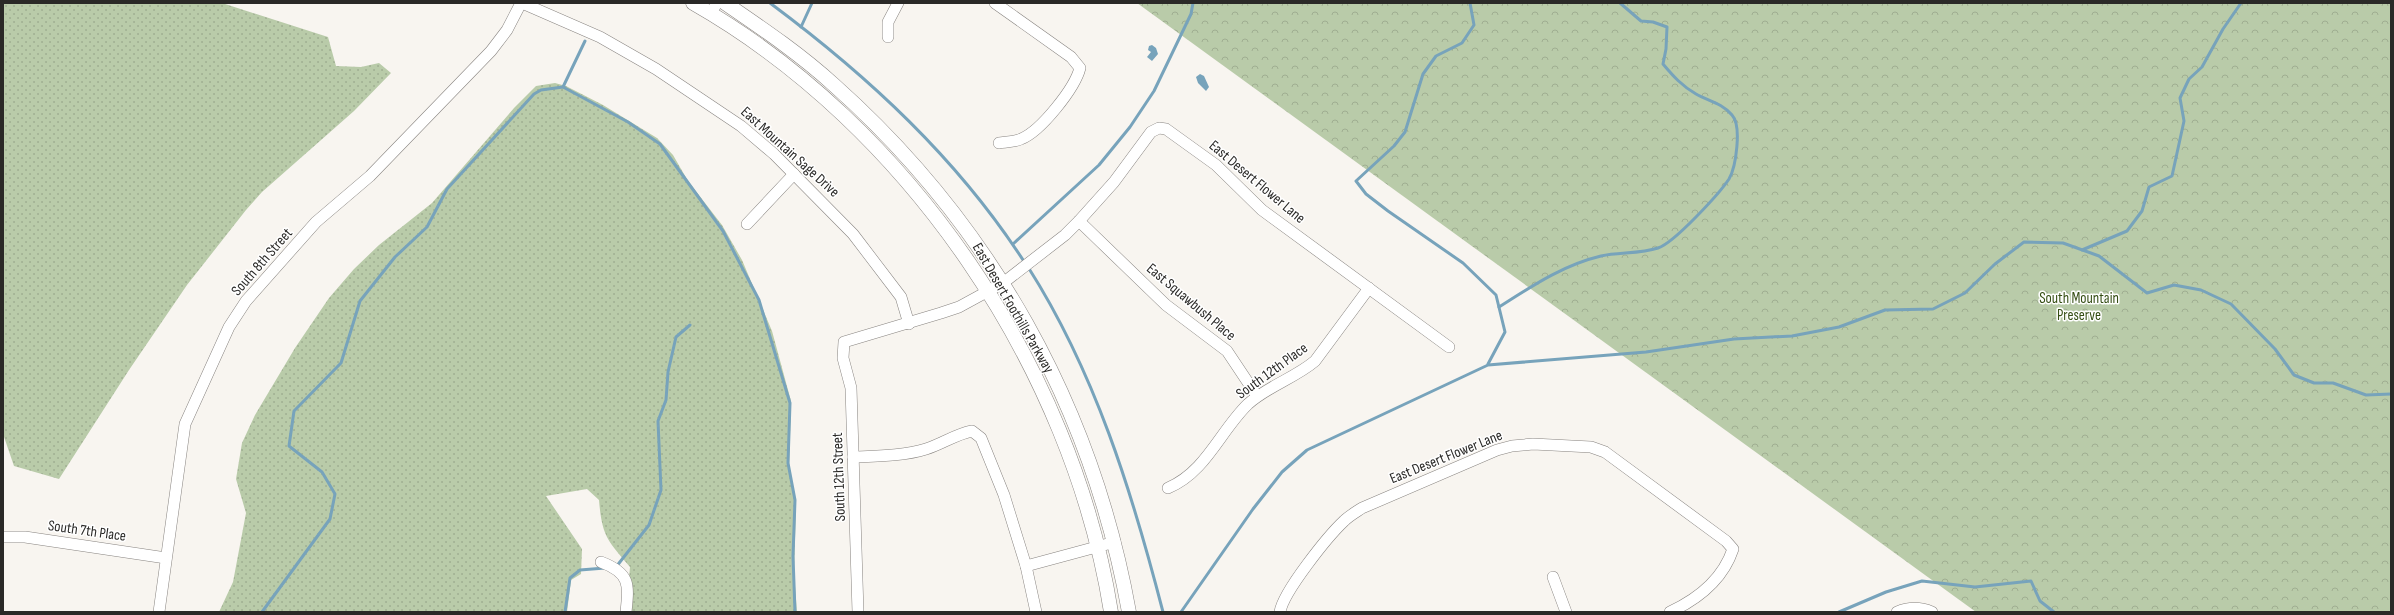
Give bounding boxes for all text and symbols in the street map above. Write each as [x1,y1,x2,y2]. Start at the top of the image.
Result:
street label: East Mountain Sage Drive [737,103,843,201]
street label: East Desert Flower Lane [1205,136,1309,228]
street label: South 8th Street [227,224,297,300]
street label: East Desert Foothills Parkway [968,240,1058,377]
street label: East Squawbush Place [1143,259,1239,345]
park label: South Mountain Preserve [2039,289,2119,325]
street label: South 12th Place [1232,339,1312,403]
street label: East Desert Flower Lane [1387,426,1505,488]
street label: South 12th Street [828,432,850,522]
street label: South 7th Place [47,516,127,546]

